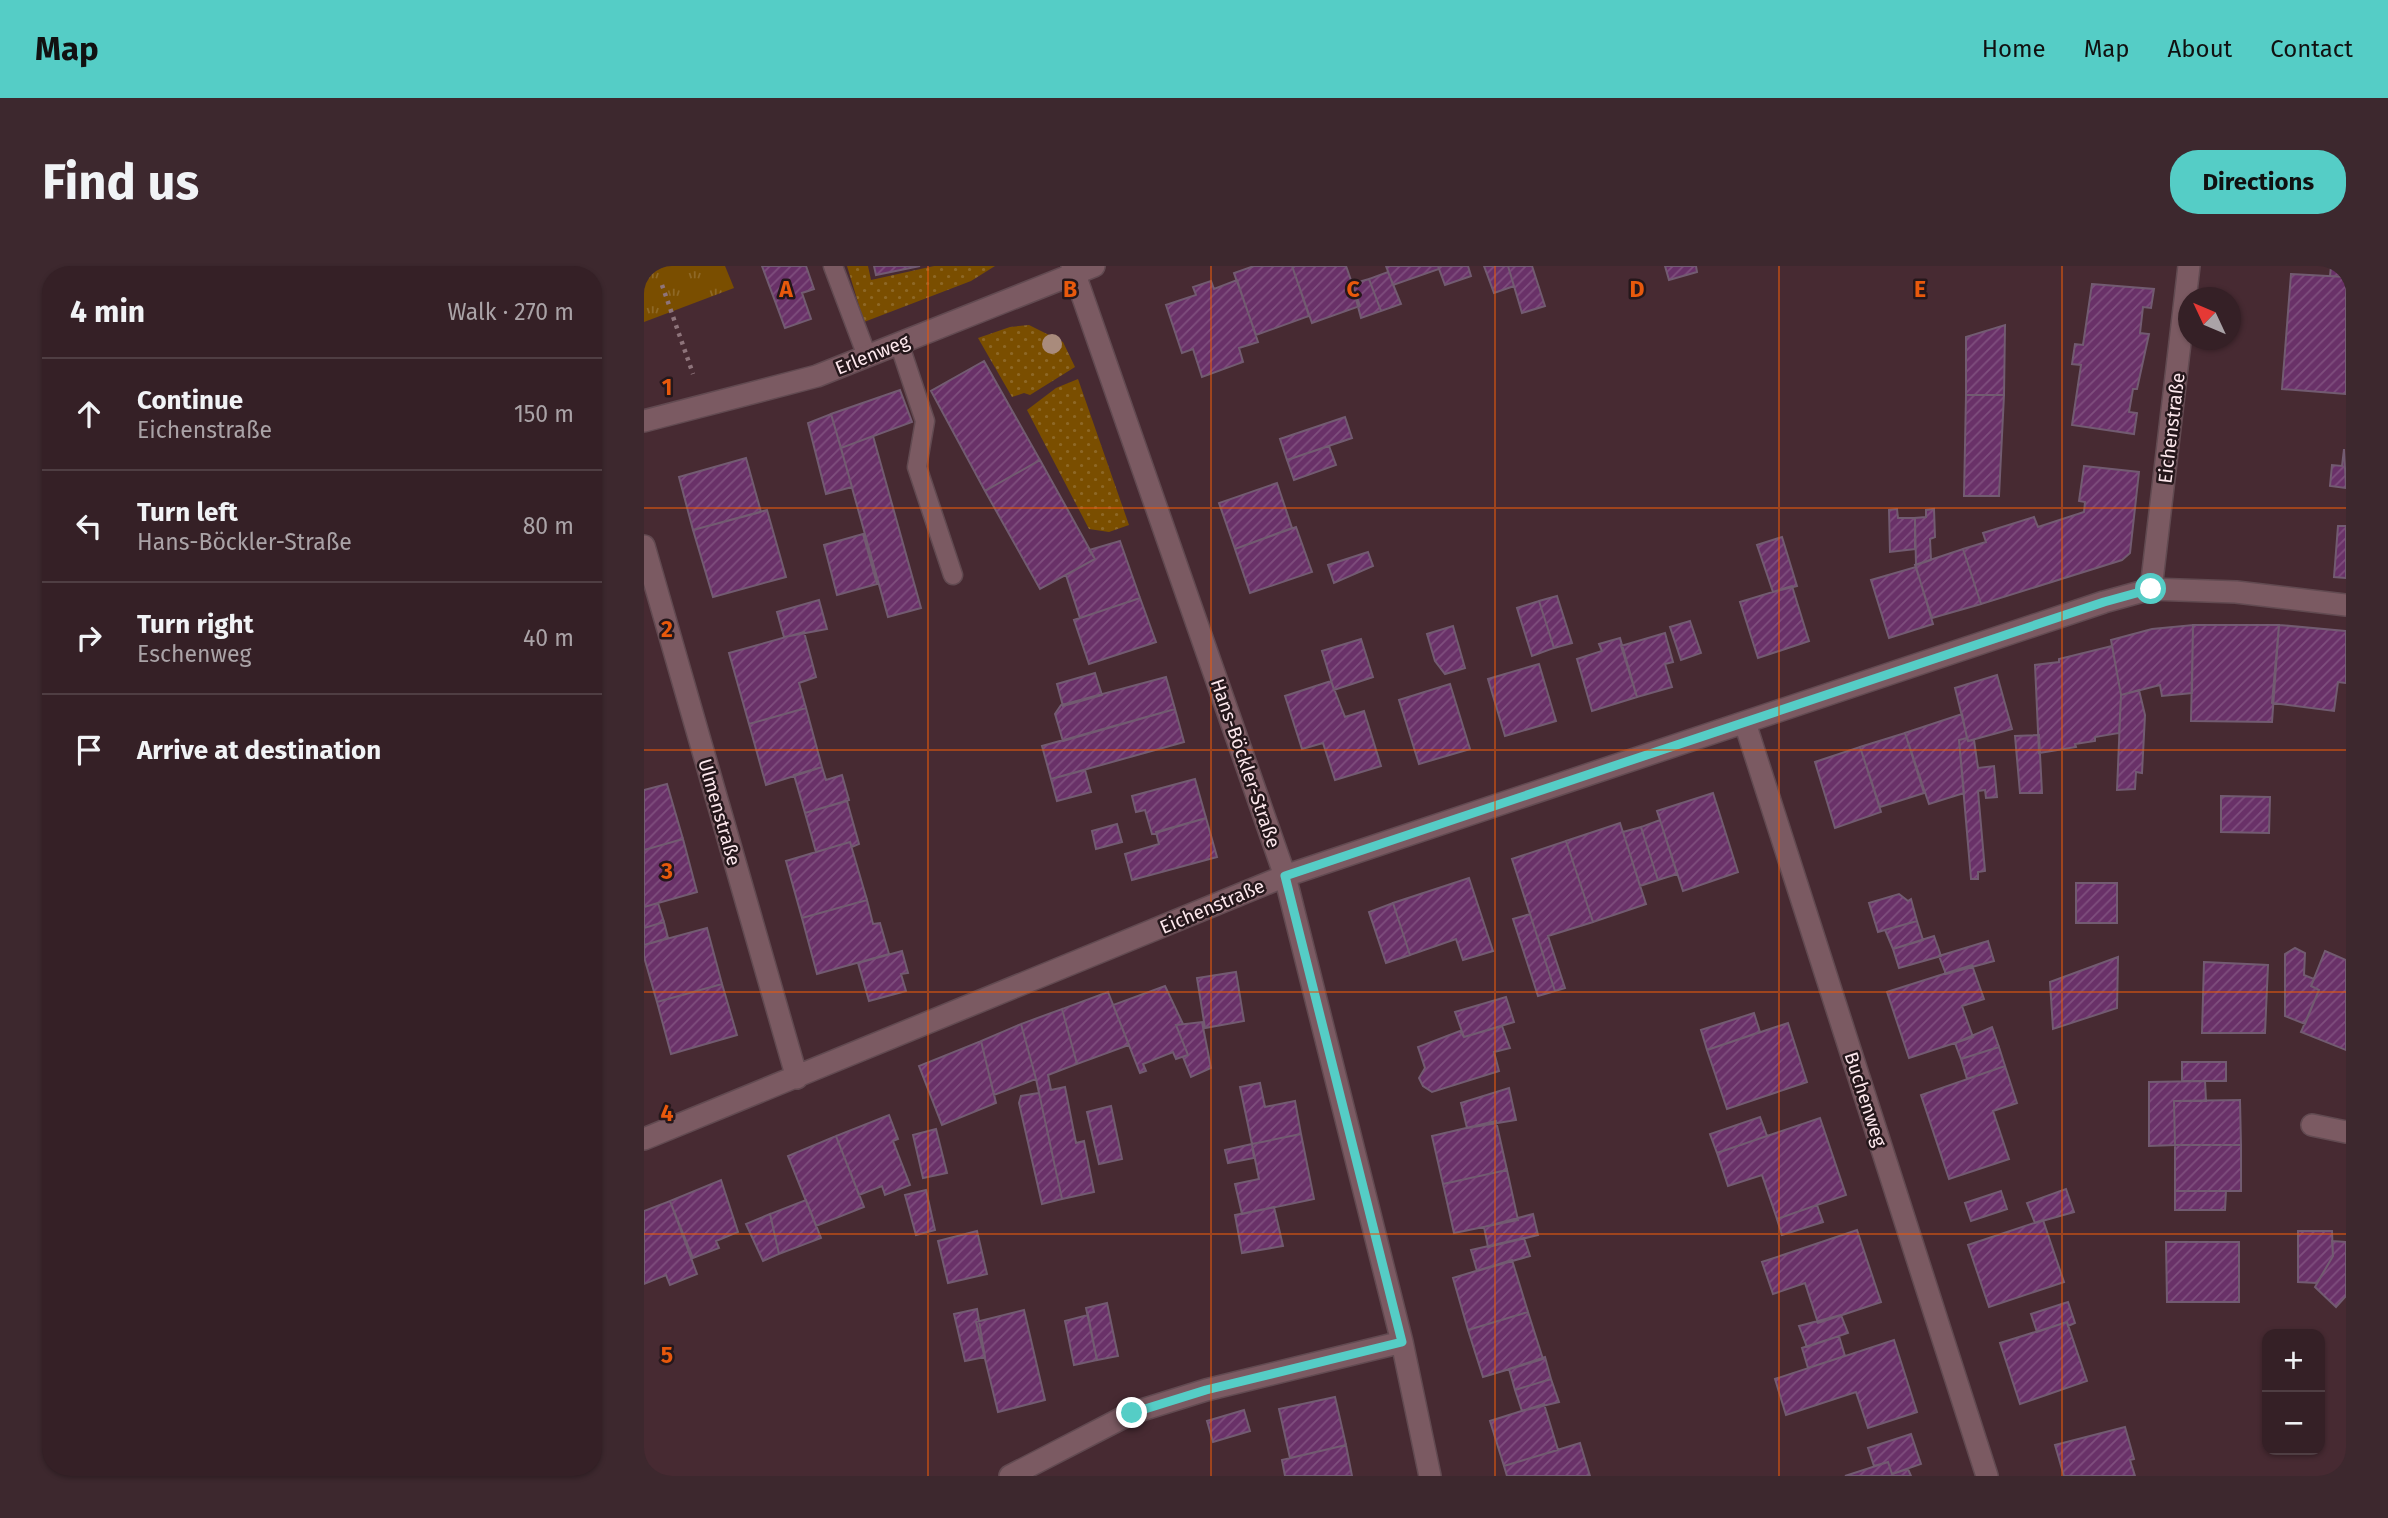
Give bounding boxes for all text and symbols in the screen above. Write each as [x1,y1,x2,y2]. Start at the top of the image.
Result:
text: Map [35,29,99,69]
text: Home [1982,35,2046,63]
text: Map [2084,35,2130,63]
text: About [2168,35,2232,63]
text: Contact [2270,35,2353,63]
button: Directions [2170,150,2346,214]
text: Find us [42,153,199,212]
text: A [778,275,793,303]
text: B [1063,275,1077,303]
text: C [1346,275,1360,303]
text: D [1630,275,1645,303]
text: E [1914,275,1926,303]
north arrow [2178,287,2241,350]
text: 4 min [70,294,145,330]
text: Walk · 270 m [447,298,574,326]
street label: Erlenweg [832,329,913,380]
street label: Eichenstraße [2153,371,2190,485]
text: 1 [662,373,672,401]
text: Continue [137,385,243,416]
icon: ahead [70,395,108,433]
text: 150 m [514,400,574,428]
text: Eichenstraße [137,416,272,444]
text: Turn left [137,497,238,528]
icon: left [70,507,108,545]
text: 80 m [523,512,574,540]
text: Hans-Böckler-Straße [137,528,352,556]
route start [2135,573,2166,604]
text: Turn right [137,609,254,640]
text: 2 [661,615,673,643]
icon: right [70,619,108,657]
text: 40 m [523,624,574,652]
text: Eschenweg [137,640,251,668]
street label: Hans-Böckler-Straße [1206,676,1285,851]
icon: arrive [70,731,108,769]
text: Arrive at destination [137,735,381,766]
street label: Ulmenstraße [693,756,746,868]
text: 3 [660,857,673,885]
street label: Eichenstraße [1156,874,1268,939]
street label: Buchenweg [1839,1049,1892,1149]
text: 4 [661,1099,674,1127]
map controls [2262,1329,2325,1455]
button: + [2262,1329,2325,1392]
text: 5 [661,1341,673,1369]
button: − [2262,1392,2325,1455]
route end [1116,1397,1147,1428]

